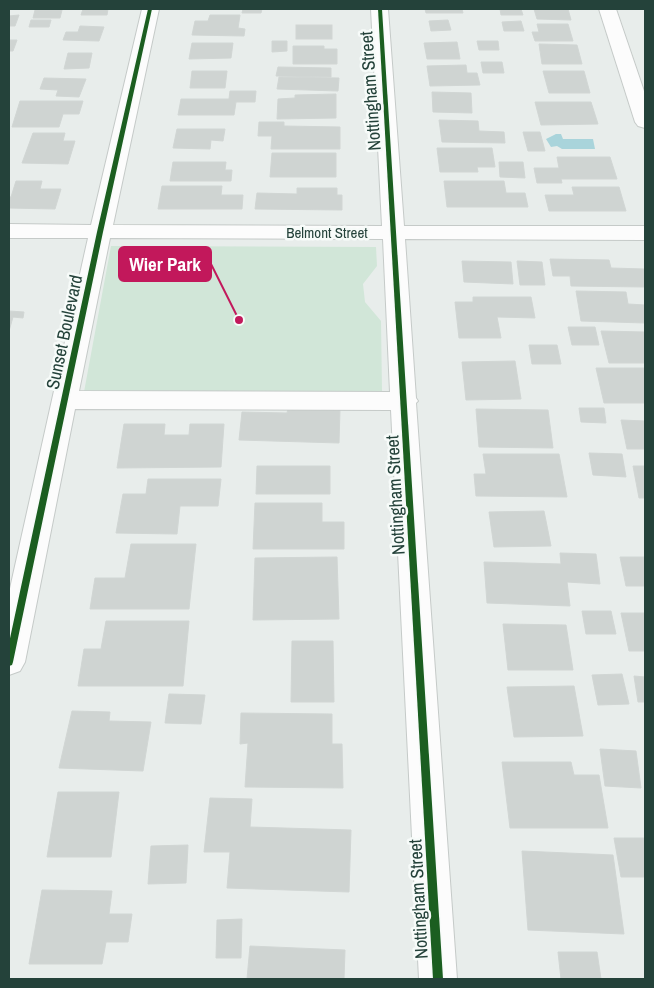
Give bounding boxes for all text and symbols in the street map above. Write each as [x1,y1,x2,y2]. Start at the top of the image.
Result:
street label: Nottingham Street [353,30,387,152]
street label: Belmont Street [286,222,368,243]
callout: Wier Park [119,247,211,281]
text: Wier Park [129,251,201,277]
street label: Sunset Boulevard [40,272,88,392]
street label: Nottingham Street [379,435,411,555]
street label: Nottingham Street [402,839,434,959]

